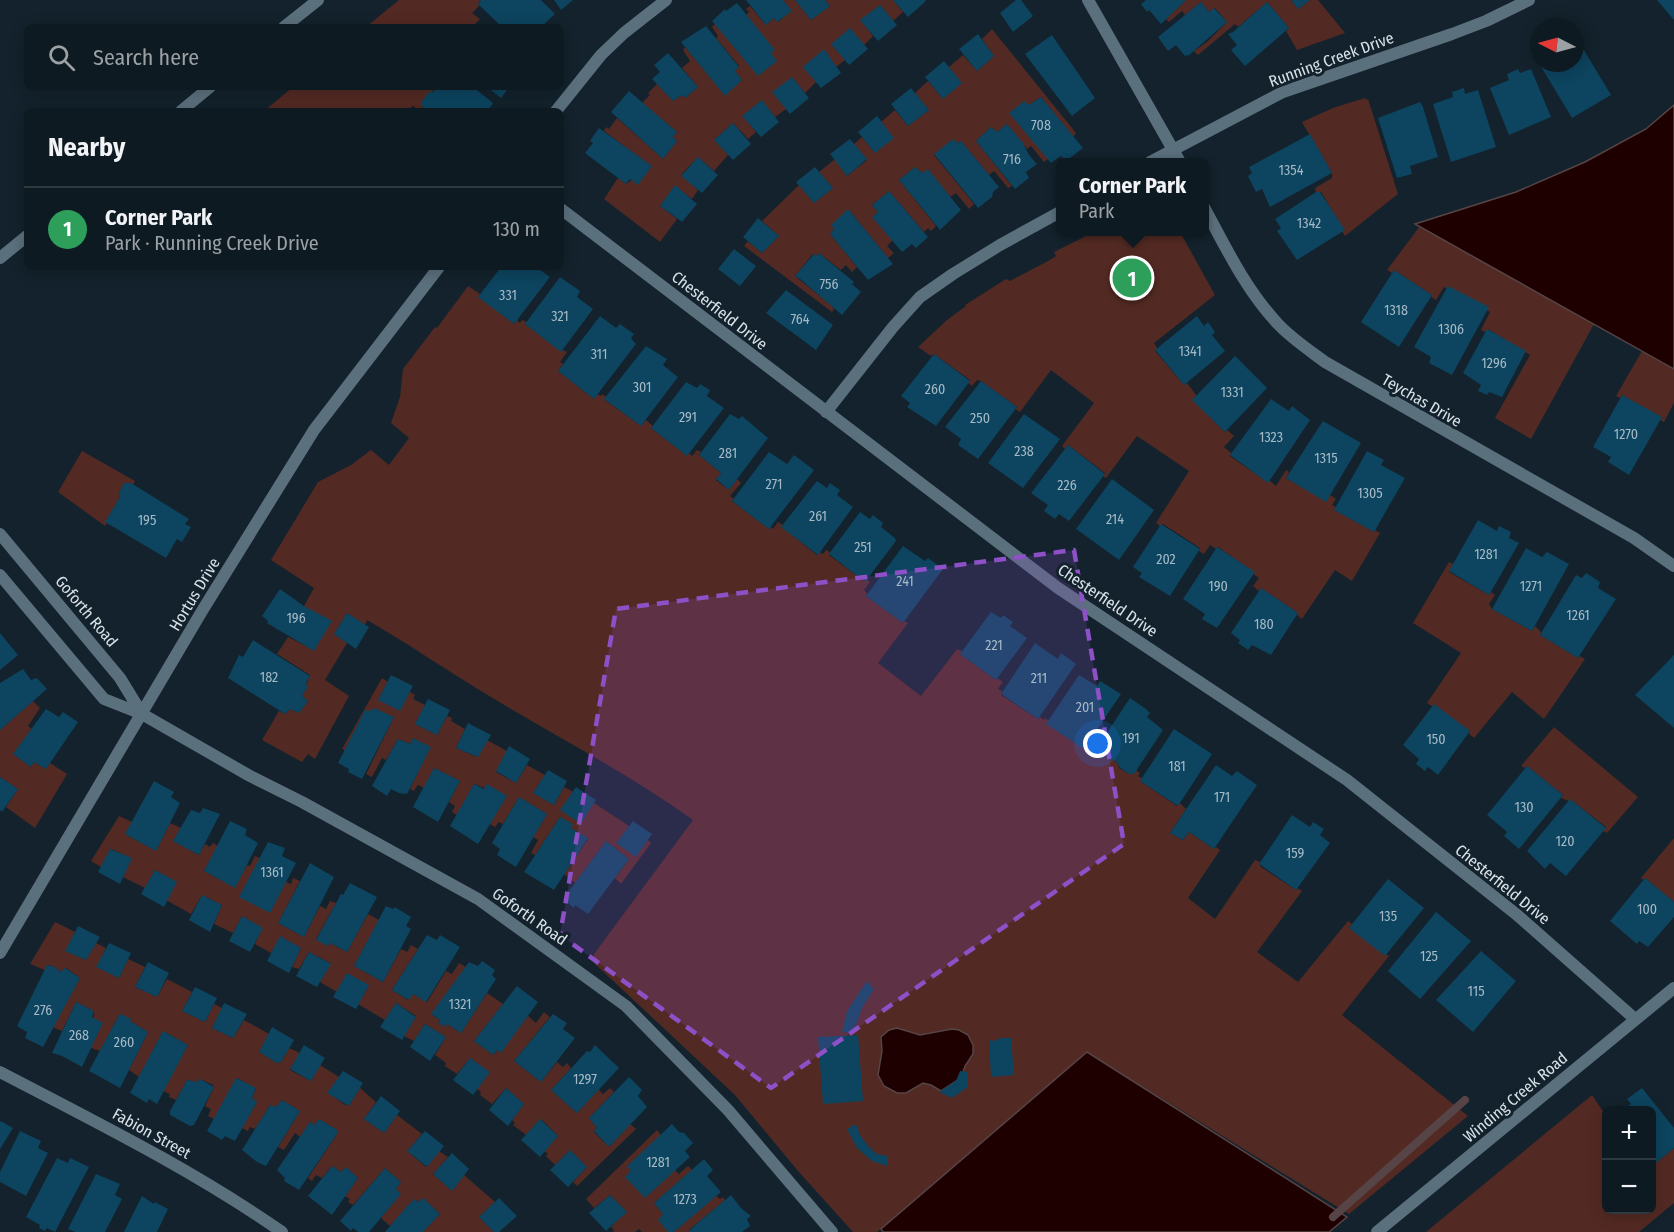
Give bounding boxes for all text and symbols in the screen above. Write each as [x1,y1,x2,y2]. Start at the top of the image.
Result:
north arrow [1530,18,1584,72]
search box [24,24,564,90]
street label: Running Creek Drive [1266,28,1396,91]
icon: search [45,41,78,74]
text: Search here [93,44,199,71]
house number: 708 [1031,117,1051,134]
text: Nearby [48,132,125,163]
house number: 716 [1003,151,1021,168]
popup [1056,158,1209,236]
house number: 1354 [1279,162,1304,179]
text: Corner Park [1079,172,1186,199]
text: Park [1079,199,1114,223]
text: Corner Park [105,204,212,231]
house number: 1342 [1297,215,1321,232]
text: 1 [63,217,72,241]
text: 130 m [493,217,540,241]
text: Park · Running Creek Drive [105,231,319,255]
pin: 1 [1112,256,1152,300]
street label: Chesterfield Drive [668,267,771,354]
house number: 756 [820,276,838,293]
house number: 331 [499,287,517,304]
house number: 1318 [1384,302,1408,319]
house number: 321 [551,308,569,325]
house number: 764 [790,311,810,328]
house number: 1306 [1438,321,1464,338]
house number: 1341 [1178,343,1202,360]
house number: 311 [591,346,607,363]
house number: 1296 [1481,355,1507,372]
street label: Teychas Drive [1378,370,1465,431]
house number: 301 [633,379,651,396]
house number: 260 [925,381,945,398]
house number: 1331 [1220,384,1244,401]
house number: 291 [679,409,697,426]
house number: 250 [970,410,990,427]
house number: 1270 [1614,426,1638,443]
house number: 1323 [1259,429,1283,446]
house number: 238 [1014,443,1034,460]
house number: 281 [719,445,737,462]
house number: 1315 [1314,450,1338,467]
house number: 271 [765,476,783,493]
house number: 226 [1057,477,1077,494]
house number: 1305 [1357,485,1383,502]
house number: 261 [809,508,827,525]
house number: 214 [1106,511,1124,528]
house number: 195 [138,512,156,529]
house number: 251 [854,539,872,556]
house number: 1281 [1474,546,1498,563]
house number: 202 [1156,551,1176,568]
street label: Hortus Drive [165,554,224,634]
street label: Chesterfield Drive [1054,560,1161,641]
street label: Goforth Road [51,572,122,651]
house number: 241 [896,573,914,590]
house number: 190 [1208,578,1228,595]
house number: 1271 [1520,578,1542,595]
house number: 1261 [1566,607,1590,624]
house number: 196 [286,610,306,627]
house number: 180 [1254,616,1274,633]
house number: 221 [985,637,1003,654]
house number: 182 [260,669,278,686]
house number: 211 [1031,670,1047,687]
house number: 201 [1076,699,1094,716]
your location [1083,729,1112,758]
house number: 191 [1122,730,1140,747]
house number: 150 [1426,731,1446,748]
house number: 181 [1168,758,1186,775]
house number: 171 [1214,789,1230,806]
house number: 130 [1514,799,1534,816]
house number: 120 [1556,833,1574,850]
street label: Chesterfield Drive [1452,840,1554,928]
house number: 159 [1286,845,1304,862]
house number: 1361 [260,864,284,881]
street label: Goforth Road [489,884,571,949]
house number: 100 [1637,901,1657,918]
house number: 135 [1379,908,1397,925]
house number: 125 [1420,948,1438,965]
house number: 115 [1467,983,1485,1000]
house number: 1321 [449,996,472,1013]
house number: 276 [34,1002,52,1019]
house number: 268 [69,1027,89,1044]
house number: 260 [114,1034,134,1051]
street label: Winding Creek Road [1459,1048,1571,1146]
house number: 1297 [573,1071,597,1088]
street label: Fabion Street [109,1104,195,1163]
map controls [1602,1106,1656,1214]
button: + [1602,1106,1656,1160]
house number: 1281 [646,1154,670,1171]
button: − [1602,1160,1656,1214]
house number: 1273 [673,1191,697,1208]

